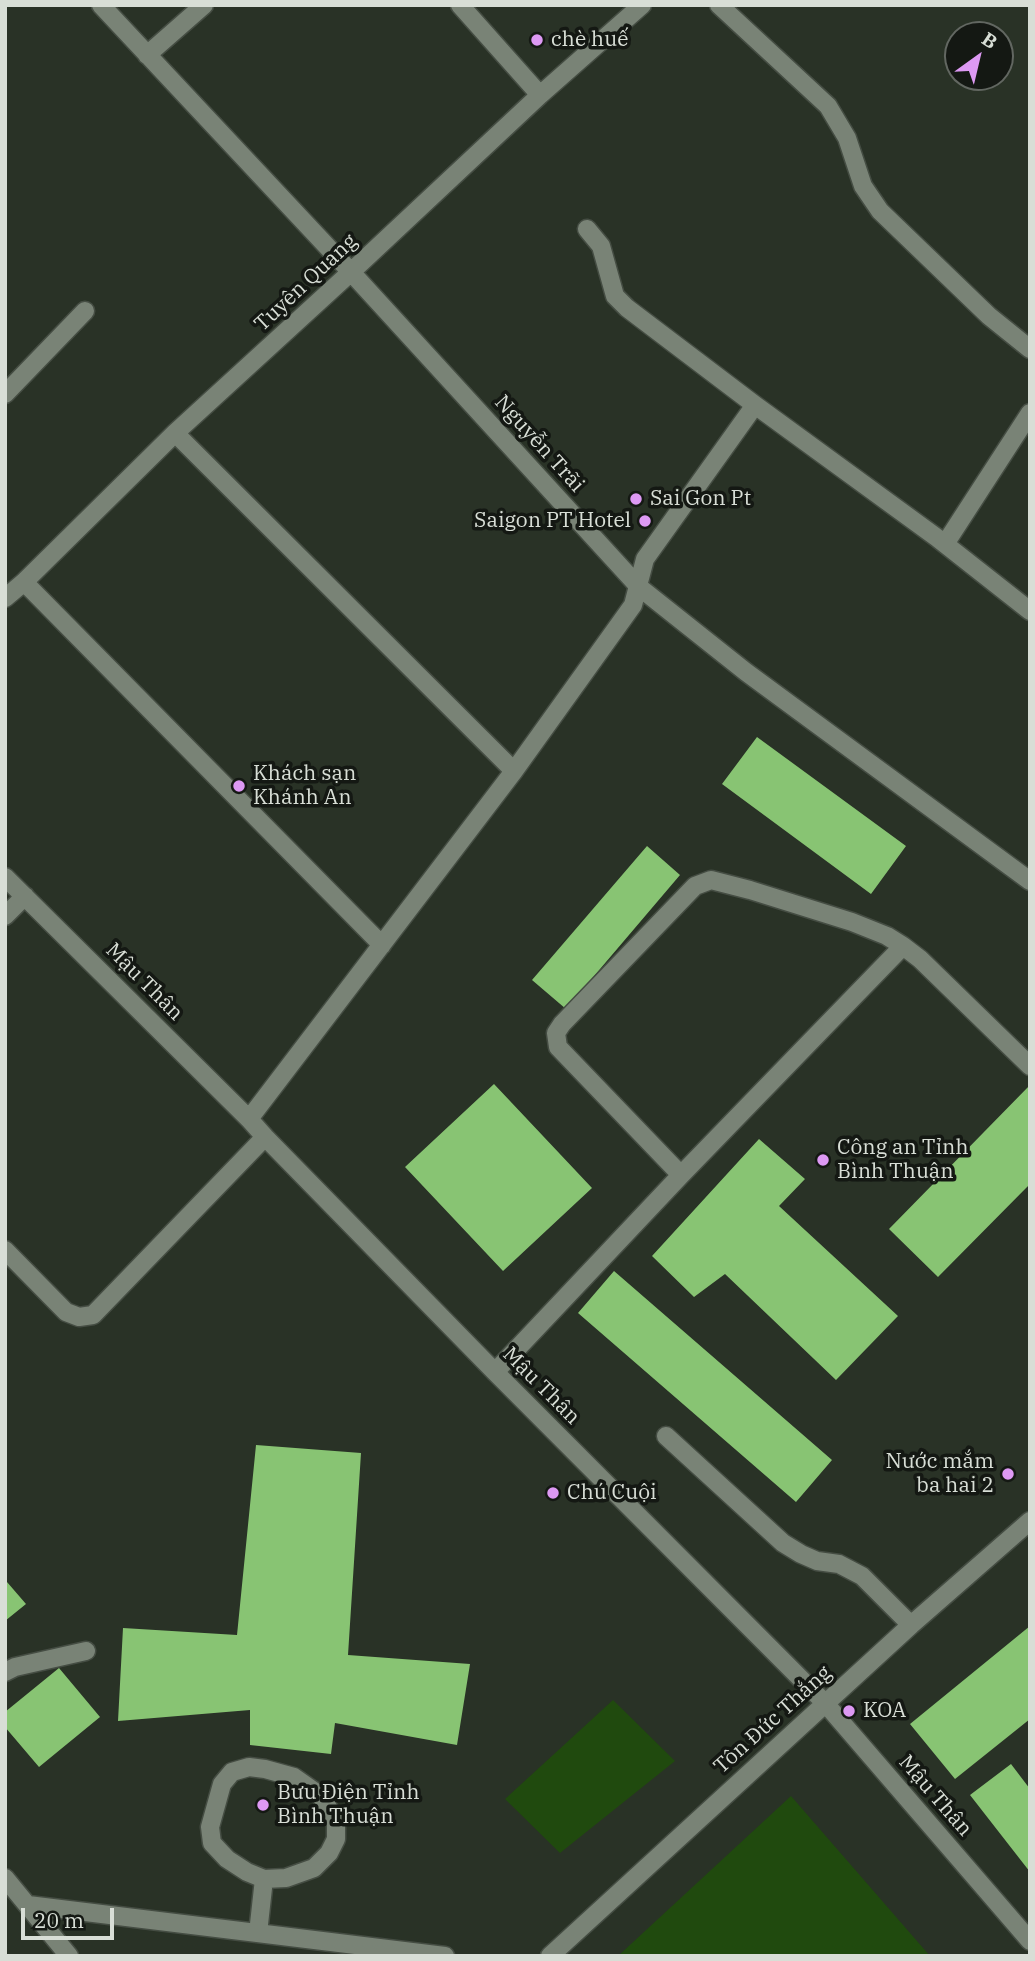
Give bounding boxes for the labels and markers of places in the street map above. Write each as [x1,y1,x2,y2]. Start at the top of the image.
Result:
place label: chè huế [551,27,628,53]
marker: chè huế [529,32,545,48]
place label: Sai Gon Pt [650,486,751,512]
marker: Sai Gon Pt [628,491,644,507]
place label: Saigon PT Hotel [474,508,631,534]
marker: Saigon PT Hotel [637,513,653,529]
place label: Khách sạn Khánh An [253,761,356,811]
marker: Khách sạn Khánh An [231,778,247,794]
place label: Công an Tỉnh Bình Thuận [837,1135,969,1185]
marker: Công an Tỉnh Bình Thuận [815,1152,831,1168]
place label: Nước mắm ba hai 2 [885,1449,994,1499]
marker: Nước mắm ba hai 2 [1000,1466,1016,1482]
place label: Chú Cuội [567,1480,657,1506]
marker: Chú Cuội [545,1485,561,1501]
place label: KOA [863,1698,906,1724]
marker: KOA [841,1703,857,1719]
place label: Bưu Điện Tỉnh Bình Thuận [277,1780,420,1830]
marker: Bưu Điện Tỉnh Bình Thuận [255,1797,271,1813]

